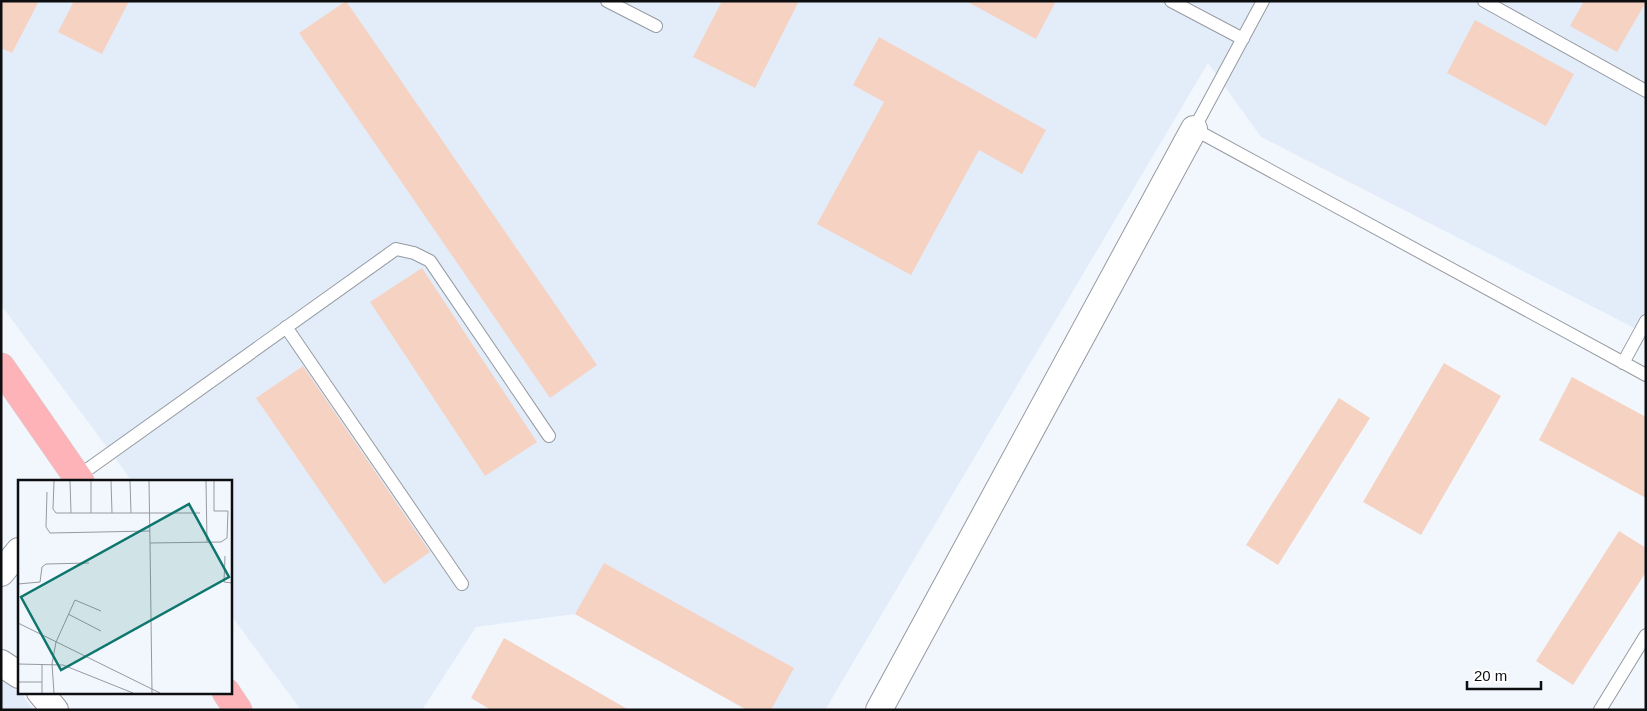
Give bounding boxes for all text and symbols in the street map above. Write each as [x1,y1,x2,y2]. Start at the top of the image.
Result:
inset map [18,480,231,694]
scale bar [1467,658,1541,690]
text: 20 m [1474,667,1507,684]

